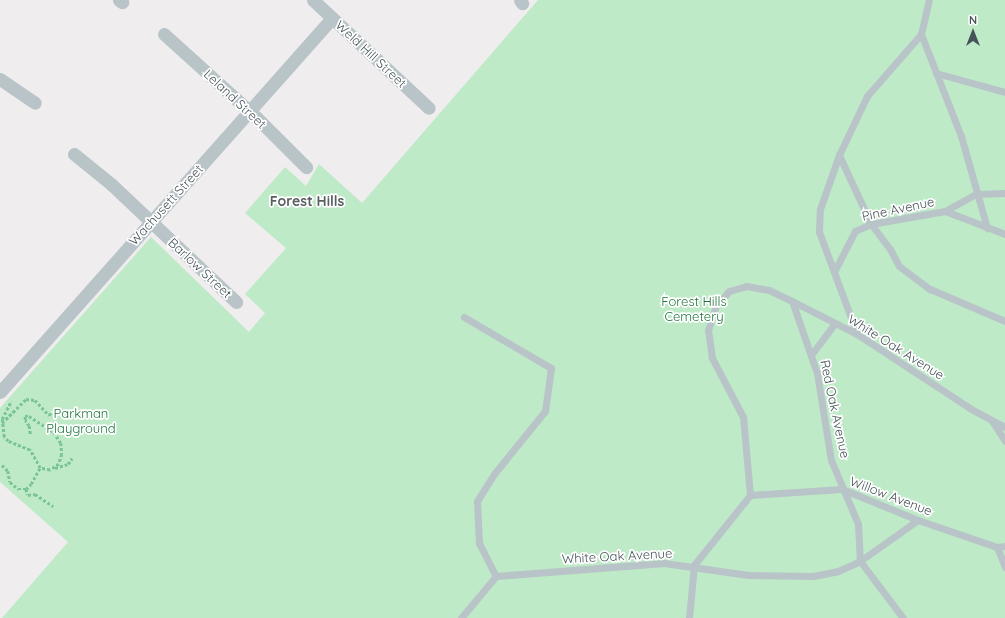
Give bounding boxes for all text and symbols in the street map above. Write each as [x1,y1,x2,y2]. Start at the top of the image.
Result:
north arrow [953,12,993,52]
text: N [969,13,977,27]
street label: Weld Hill Street [332,17,410,91]
street label: Leland Street [201,66,269,132]
street label: Wachusett Street [126,161,206,249]
district label: Forest Hills [270,193,344,209]
street label: Pine Avenue [860,194,936,224]
street label: Barlow Street [165,235,235,301]
park label: Forest Hills Cemetery [661,294,727,325]
street label: White Oak Avenue [845,311,947,383]
street label: Red Oak Avenue [817,358,853,460]
park label: Parkman Playground [46,406,116,437]
street label: Willow Avenue [848,473,934,519]
street label: White Oak Avenue [561,545,673,567]

